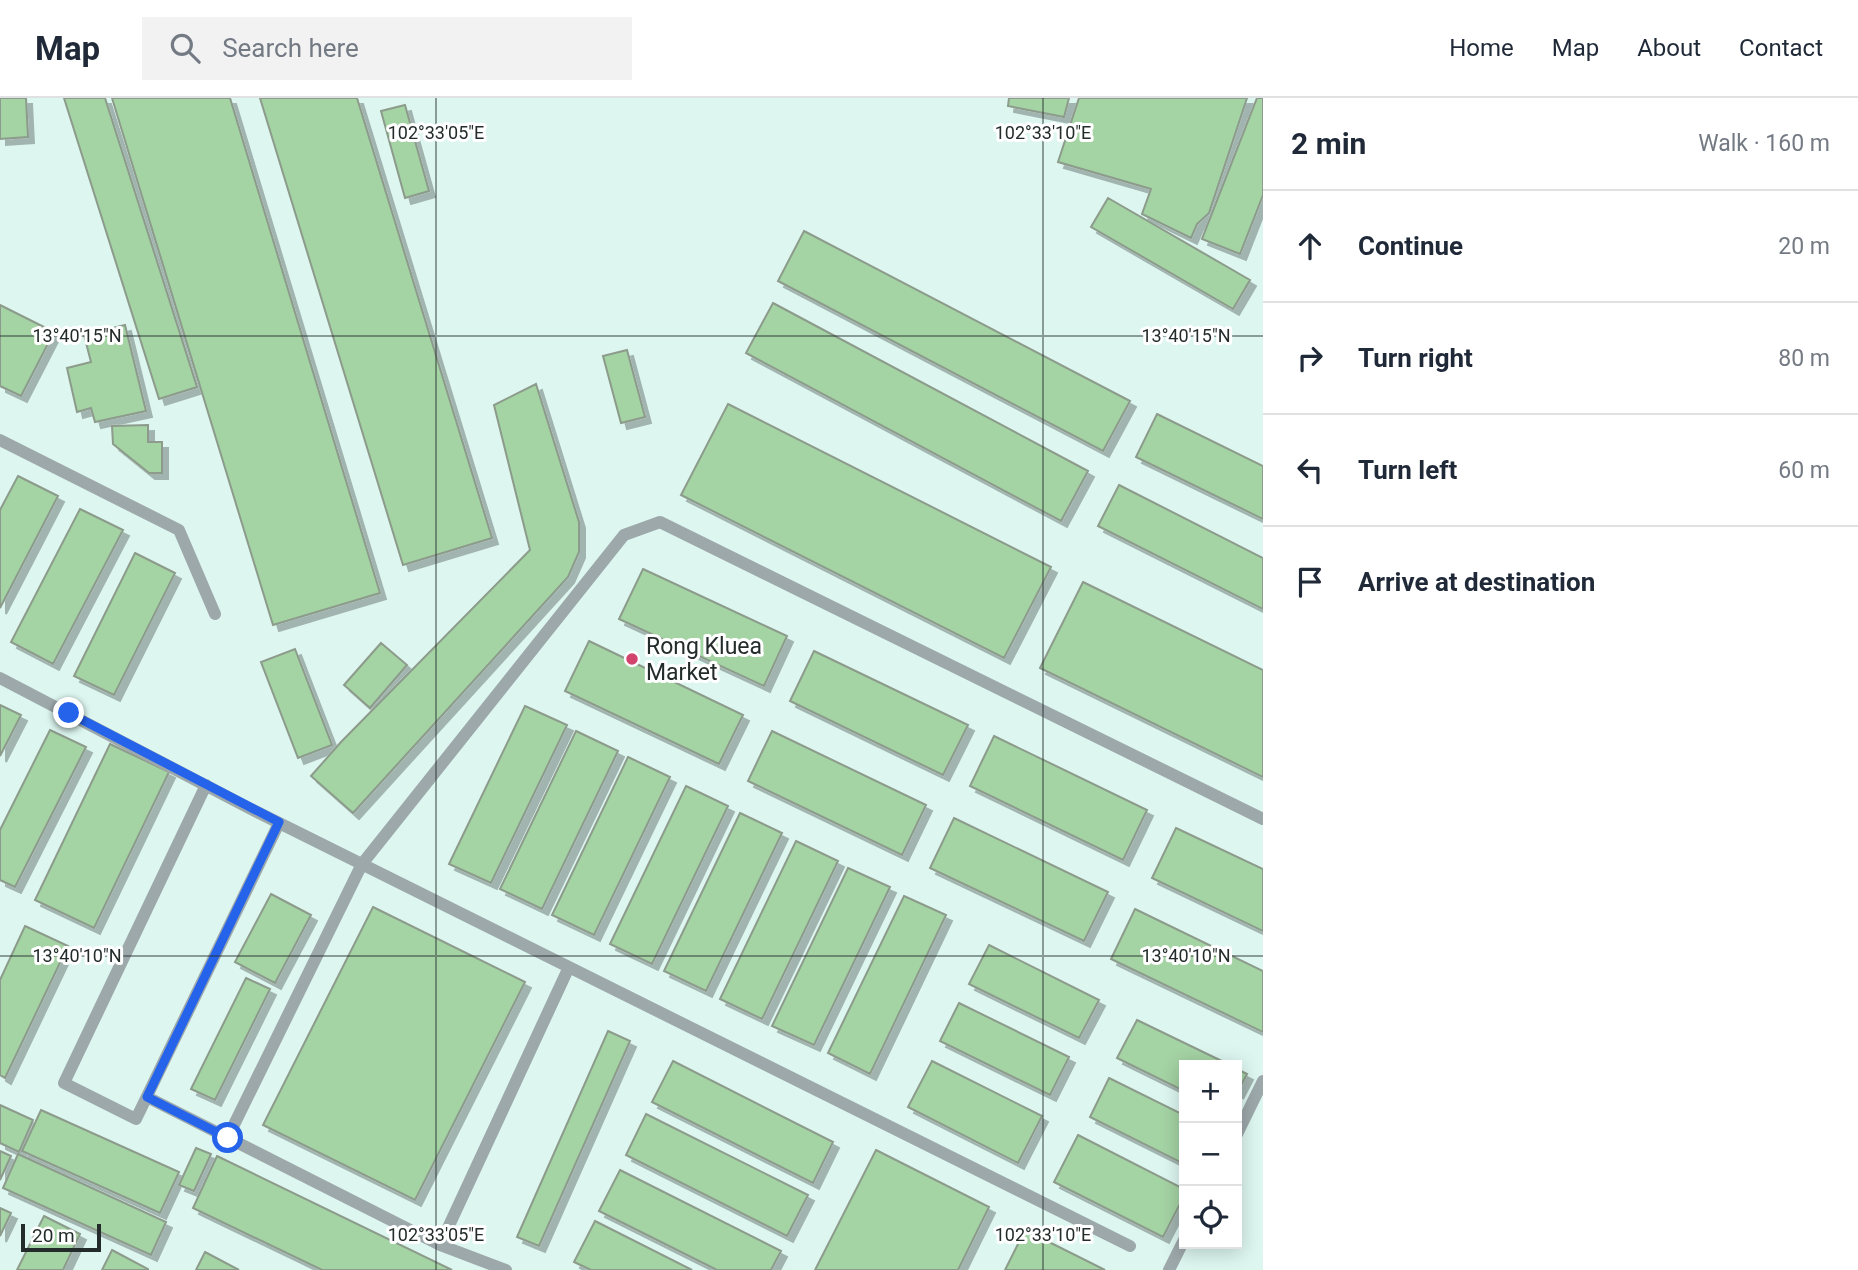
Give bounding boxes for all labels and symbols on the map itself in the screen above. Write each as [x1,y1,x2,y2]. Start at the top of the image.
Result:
text: 102°33'05"E [388,122,484,143]
text: 102°33'10"E [995,122,1091,143]
text: 13°40'15"N [32,325,122,346]
text: 13°40'15"N [1141,325,1231,346]
place label: Rong Kluea Market [646,633,762,686]
marker: Rong Kluea Market [624,651,640,667]
route end [53,697,84,728]
text: 13°40'10"N [32,945,122,966]
text: 13°40'10"N [1141,945,1231,966]
route start [212,1122,243,1153]
scale bar [21,1221,102,1253]
text: 102°33'05"E [388,1224,484,1245]
text: 102°33'10"E [995,1224,1091,1245]

